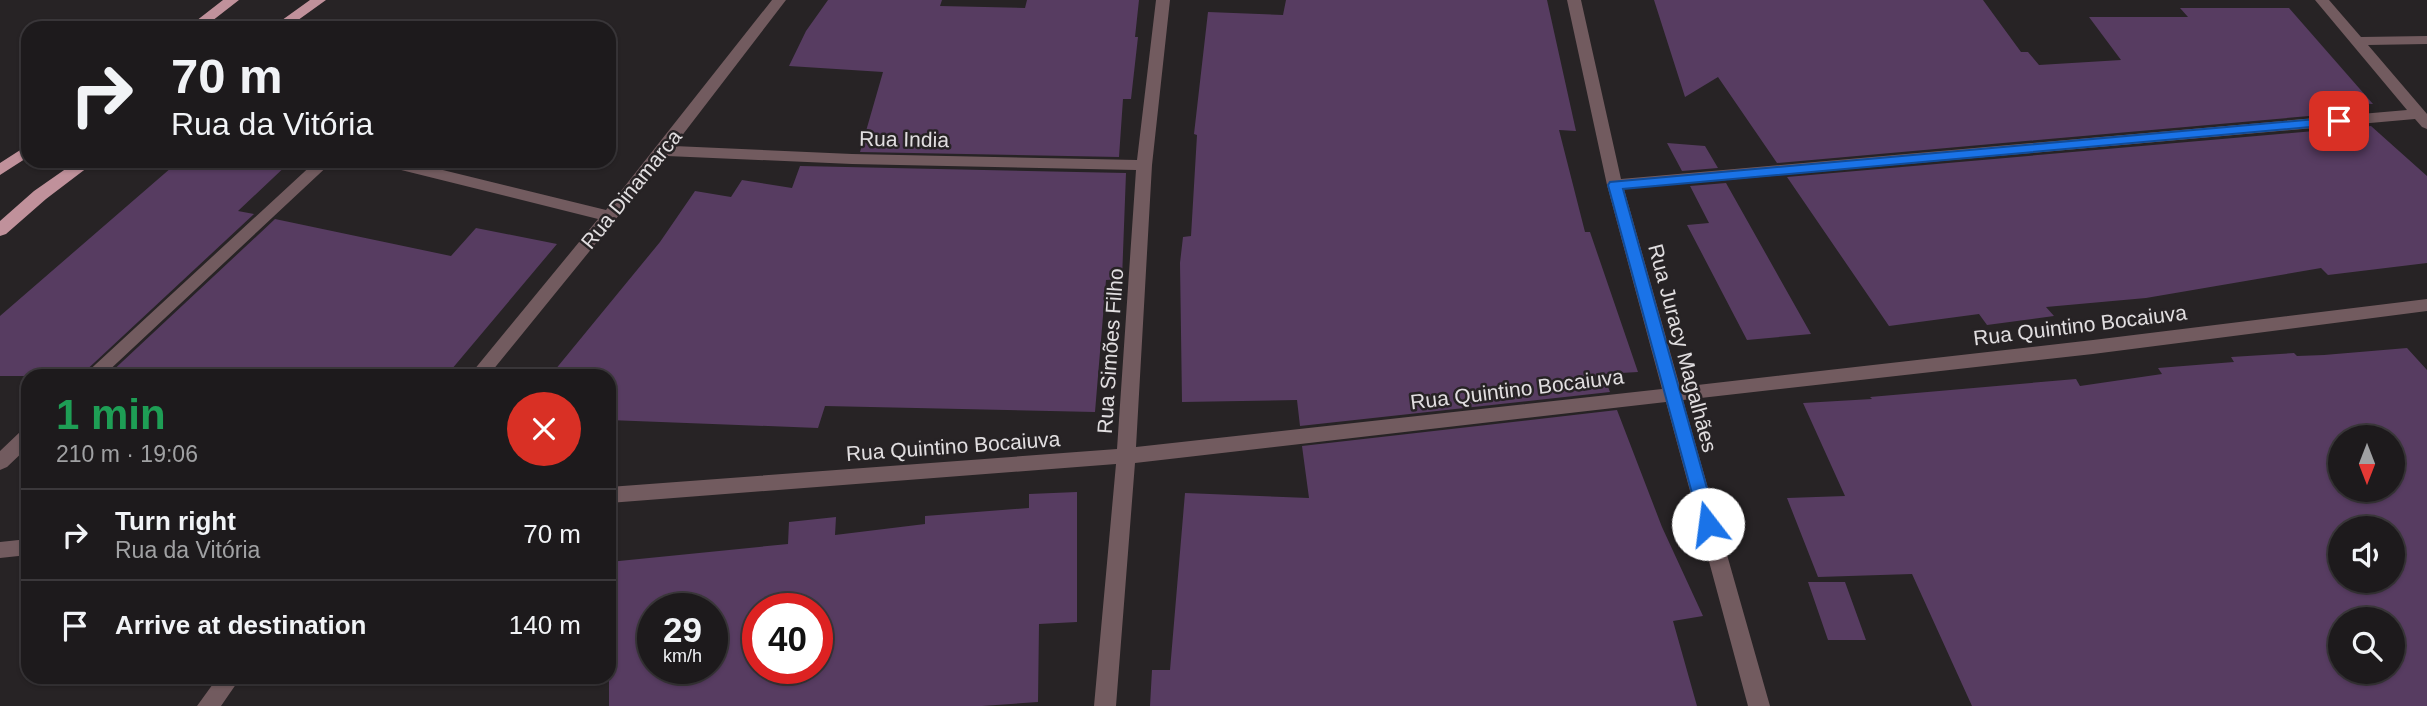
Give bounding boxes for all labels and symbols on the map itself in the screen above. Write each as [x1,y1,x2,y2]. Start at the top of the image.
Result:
pin [2309,91,2369,151]
street label: Rua Dinamarca [576,125,686,253]
street label: Rua India [859,127,949,151]
street label: Rua Juracy Magalhães [1644,241,1722,455]
street label: Rua Simões Filho [1093,268,1127,434]
street label: Rua Quintino Bocaiuva [1972,300,2188,350]
street label: Rua Quintino Bocaiuva [1409,364,1625,414]
north arrow [2328,425,2404,502]
street label: Rua Quintino Bocaiuva [845,427,1061,465]
position arrow [1671,487,1745,561]
speed limit sign: 40 [742,593,833,684]

